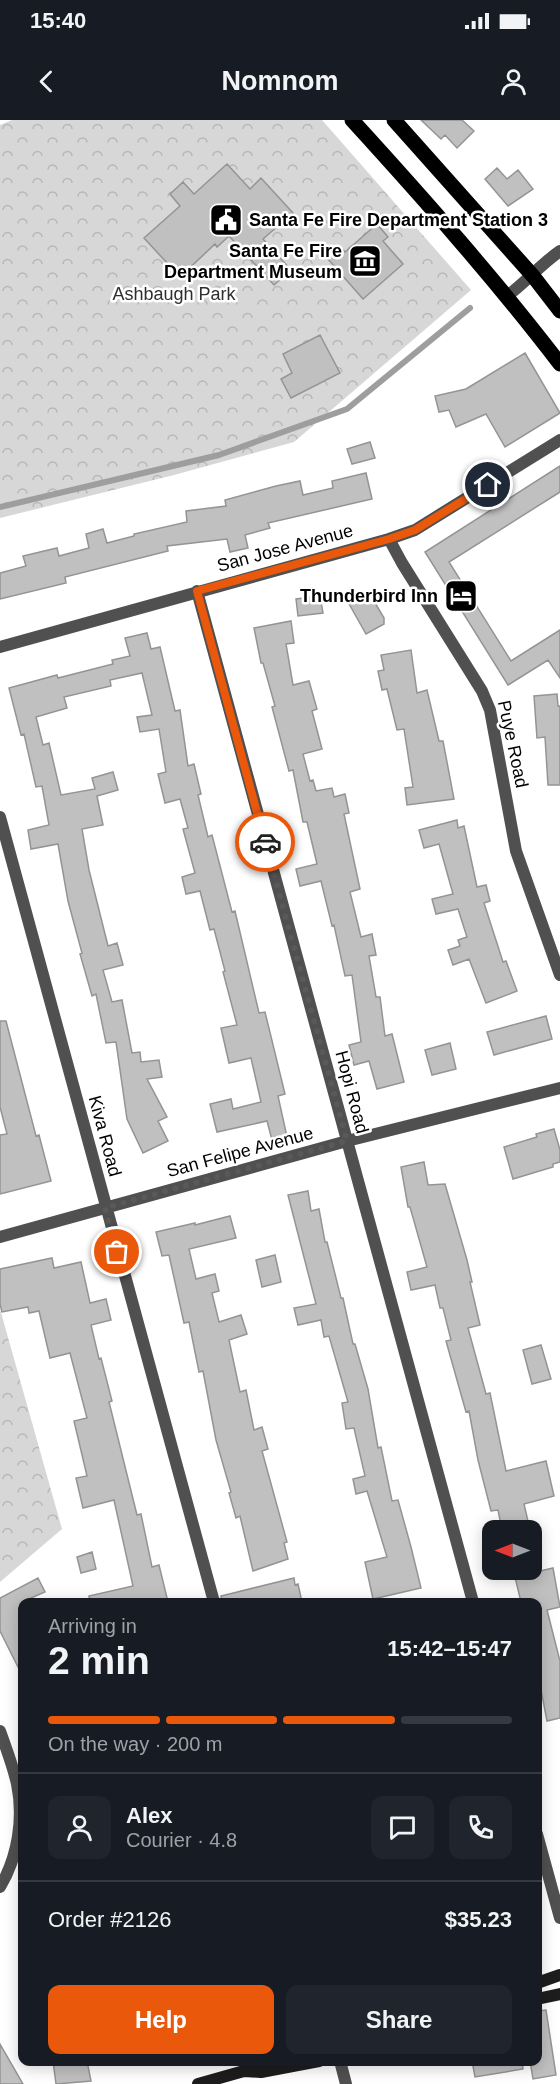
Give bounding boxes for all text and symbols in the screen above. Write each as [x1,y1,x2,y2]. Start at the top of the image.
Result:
text: 15:40 [30,8,86,33]
icon: back [30,65,63,98]
icon: person [497,65,530,98]
text: Nomnom [222,66,339,96]
public building icon: Santa Fe Fire Department Station 3 [208,202,244,238]
place label: Santa Fe Fire Department Station 3 [249,210,548,230]
place label: Santa Fe Fire Department Museum [164,241,342,282]
museum icon: Santa Fe Fire Department Museum [347,243,383,279]
park label: Ashbaugh Park [112,284,237,304]
pin [462,459,513,510]
icon: home [471,468,504,501]
street label: San Jose Avenue [215,520,355,576]
hotel icon: Thunderbird Inn [443,578,479,614]
place label: Thunderbird Inn [300,586,438,606]
street label: Puye Road [494,698,532,790]
courier [235,812,295,872]
icon: car [249,826,282,859]
street label: Hopi Road [331,1048,373,1136]
street label: Kiva Road [85,1093,125,1179]
street label: San Felipe Avenue [165,1123,315,1181]
pin [91,1226,142,1277]
icon: bag [100,1235,133,1268]
north arrow [482,1520,542,1580]
map controls [482,1520,542,1580]
text: Arriving in [48,1615,137,1637]
text: 15:42–15:47 [387,1636,512,1661]
text: 2 min [48,1639,150,1682]
text: On the way · 200 m [48,1733,223,1755]
button: person [48,1796,111,1859]
button: chat [371,1796,434,1859]
button: phone [449,1796,512,1859]
text: Alex [126,1803,172,1828]
text: Courier · 4.8 [126,1829,237,1851]
text: Order #2126 [48,1907,172,1932]
text: $35.23 [445,1907,512,1932]
button: Help [48,1985,274,2054]
button: Share [286,1985,512,2054]

